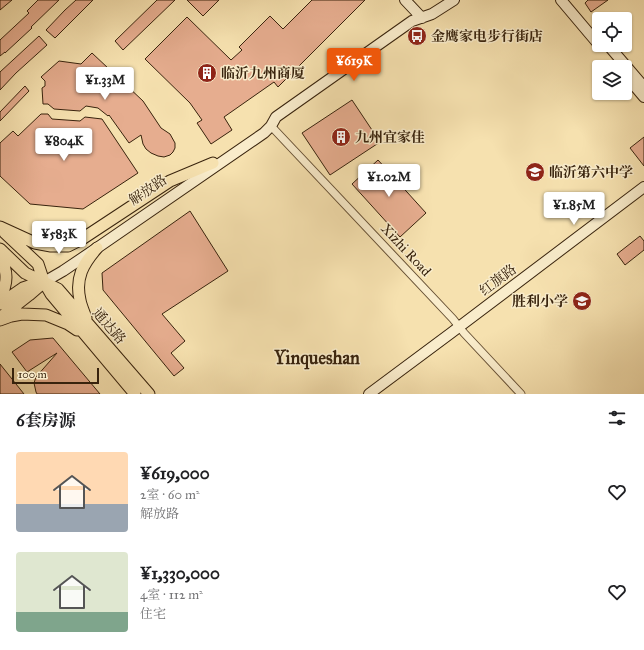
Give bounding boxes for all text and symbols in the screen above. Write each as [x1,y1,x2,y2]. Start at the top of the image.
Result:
map controls [592,12,632,100]
button: locate [592,12,632,52]
bus stop icon: 金鹰家电步行街店 [406,25,428,47]
place label: 金鹰家电步行街店 [431,28,543,45]
pin: ¥619K [326,48,382,82]
text: ¥619K [336,53,372,69]
button: layers [592,60,632,100]
building icon: 临沂九州商厦 [196,62,218,84]
place label: 临沂九州商厦 [221,65,305,82]
pin: ¥1.33M [72,67,138,101]
text: ¥1.33M [85,72,125,88]
building icon: 九州宜家佳 [330,126,352,148]
pin: ¥804K [36,128,92,162]
place label: 九州宜家佳 [355,129,425,146]
text: ¥804K [44,133,84,149]
school or university icon: 临沂第六中学 [524,161,546,183]
pin: ¥1.02M [356,164,422,198]
place label: 临沂第六中学 [549,164,633,181]
text: ¥1.02M [367,169,411,185]
street label: 解放路 [126,171,170,209]
pin: ¥1.85M [541,192,607,226]
text: ¥1.85M [553,197,595,213]
street label: Xizhi Road [377,220,435,280]
pin: ¥583K [31,221,87,255]
text: ¥583K [41,226,77,242]
street label: 红旗路 [476,261,520,299]
school or university icon: 胜利小学 [571,290,593,312]
place label: 胜利小学 [512,293,568,310]
street label: 通达路 [89,305,129,347]
district label: Yinqueshan [273,347,360,370]
scale bar [12,366,99,385]
text: 100 m [18,368,47,381]
icon: filters [606,407,628,429]
text: 6套房源 [16,410,76,431]
text: ¥619,000 [140,463,210,484]
icon: home [48,468,96,516]
icon: heart [606,481,628,503]
text: 2室 · 60 m² [140,487,200,503]
text: 解放路 [140,506,179,522]
text: ¥1,330,000 [140,563,220,584]
icon: home [48,568,96,616]
icon: heart [606,581,628,603]
text: 4室 · 112 m² [140,587,203,603]
text: 住宅 [140,606,166,622]

